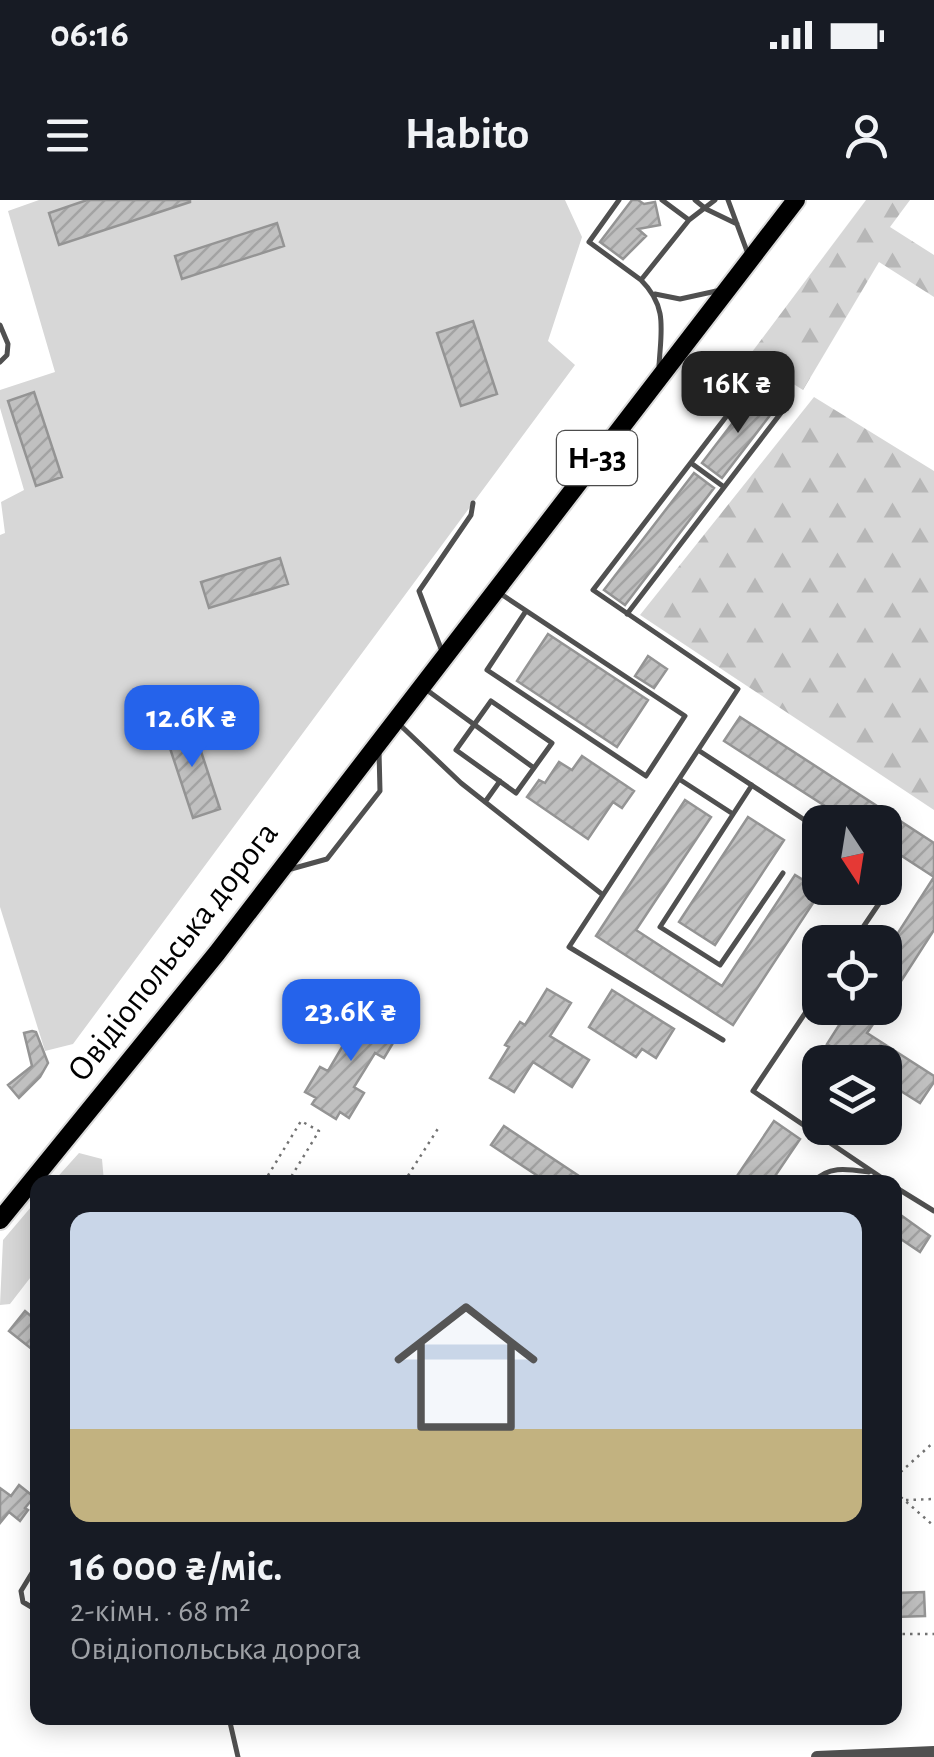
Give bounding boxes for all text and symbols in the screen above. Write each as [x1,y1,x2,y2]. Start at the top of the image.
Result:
text: 06:16 [50,16,129,54]
icon: menu [40,108,95,163]
icon: person [839,108,894,163]
text: Habito [405,112,529,157]
pin: 16K ₴ [668,351,808,436]
text: 16K ₴ [704,367,772,399]
road number: Н-33 [557,431,637,485]
pin: 12.6K ₴ [100,685,284,770]
text: 12.6K ₴ [146,701,238,733]
north arrow [802,805,902,905]
map controls [802,805,902,1145]
street label: Овідіопольська дорога [61,816,285,1088]
button: locate [802,925,902,1025]
pin: 23.6K ₴ [259,979,443,1064]
text: 23.6K ₴ [304,995,398,1027]
button: layers [802,1045,902,1145]
icon: home [376,1277,556,1457]
text: 16 000 ₴/міс. [70,1546,283,1588]
text: 2-кімн. · 68 m² [70,1595,250,1627]
text: Овідіопольська дорога [70,1633,361,1665]

